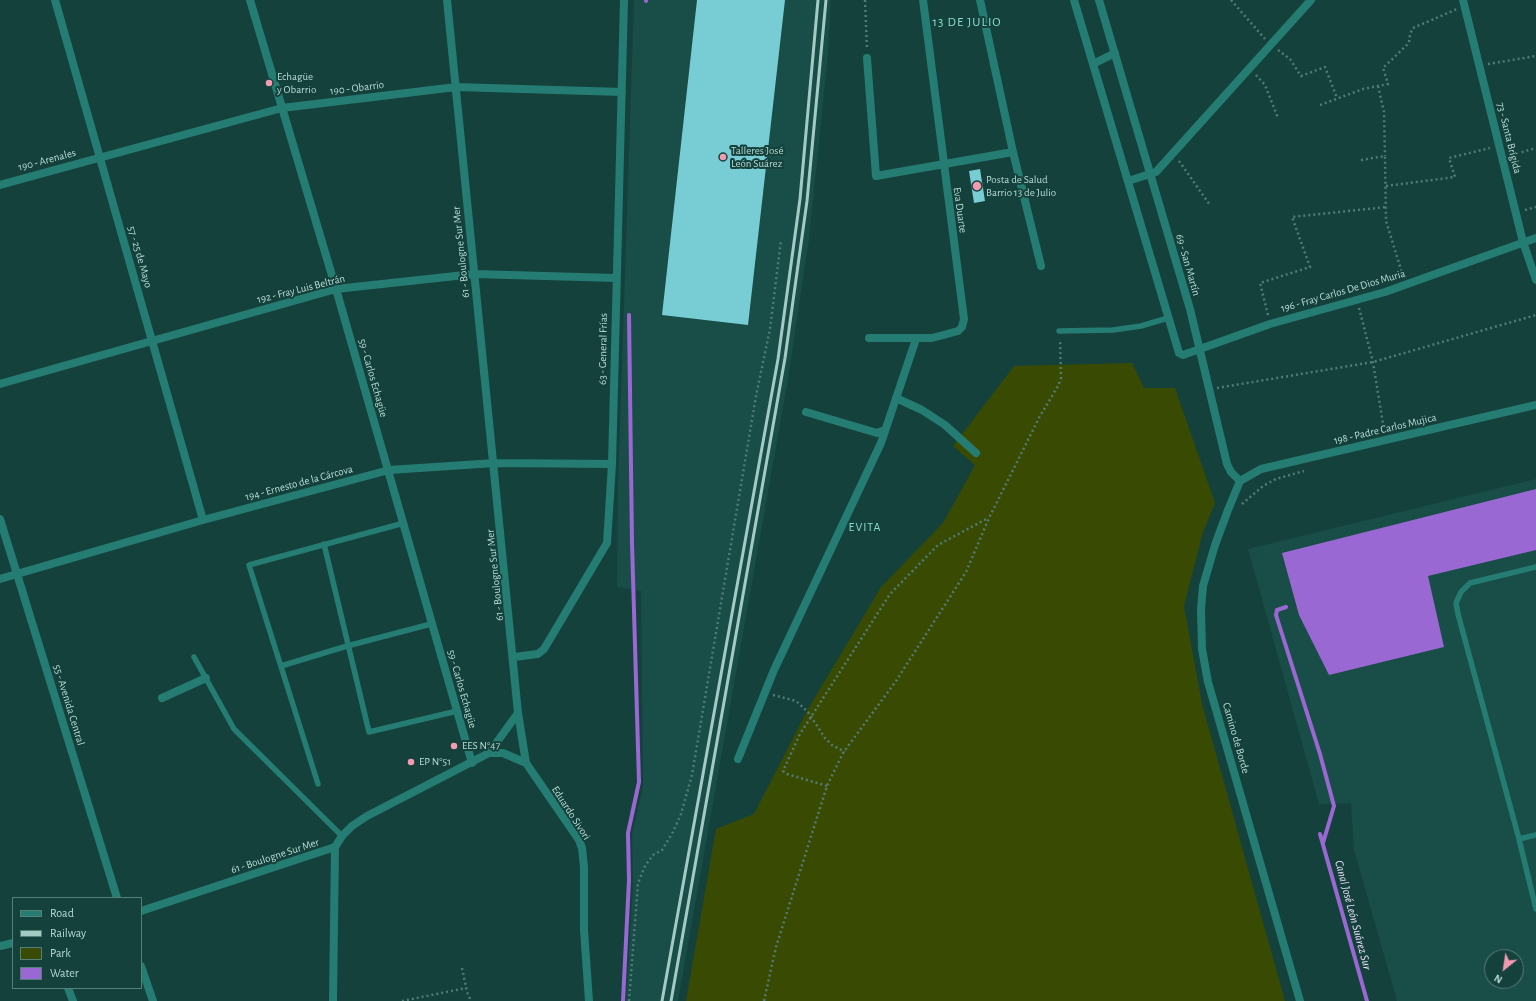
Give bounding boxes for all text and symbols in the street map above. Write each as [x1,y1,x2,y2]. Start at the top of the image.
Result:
district label: 13 DE JULIO [933,14,1001,30]
place label: Echagüe y Obarrio [277,70,316,96]
marker: Echagüe y Obarrio [264,78,274,88]
street label: 190 - Obarrio [329,78,385,98]
street label: 73 - Santa Brígida [1494,101,1524,175]
place label: Talleres José León Suárez [731,144,783,170]
street label: 190 - Arenales [17,146,77,174]
marker: Talleres José León Suárez [718,152,728,162]
place label: Posta de Salud Barrio 13 de Julio [986,173,1056,199]
marker: Posta de Salud Barrio 13 de Julio [971,180,983,192]
street label: Eva Duarte [950,186,970,234]
street label: 61 - Boulogne Sur Mer [450,206,472,298]
street label: 57 - 25 de Mayo [125,225,155,289]
street label: 69 - San Martín [1173,233,1203,297]
street label: 196 - Fray Carlos De Dios Muria [1279,267,1407,315]
street label: 192 - Fray Luis Beltrán [256,272,346,306]
street label: 63 - General Frías [596,313,610,385]
street label: 59 - Carlos Echagüe [355,337,391,419]
street label: 198 - Padre Carlos Mujica [1332,411,1438,447]
street label: 194 - Ernesto de la Cárcova [244,462,354,504]
district label: EVITA [849,520,881,534]
street label: 61 - Boulogne Sur Mer [484,529,506,621]
street label: 59 - Carlos Echagüe [444,648,480,730]
street label: 55 - Avenida Central [50,663,88,747]
street label: Camino de Borde [1220,701,1252,775]
place label: EES N°47 [462,739,500,753]
marker: EES N°47 [449,741,459,751]
place label: EP N°51 [419,755,451,769]
marker: EP N°51 [406,757,416,767]
street label: Eduardo Sivori [549,784,593,842]
street label: 61 - Boulogne Sur Mer [229,836,321,876]
water label: Canal José León Suárez Sur [1331,859,1375,971]
legend [12,897,142,989]
text: Road [50,907,74,919]
text: Railway [50,927,86,939]
text: Park [50,947,71,959]
north arrow [1484,949,1524,989]
text: Water [50,967,79,979]
text: N [1492,972,1504,986]

